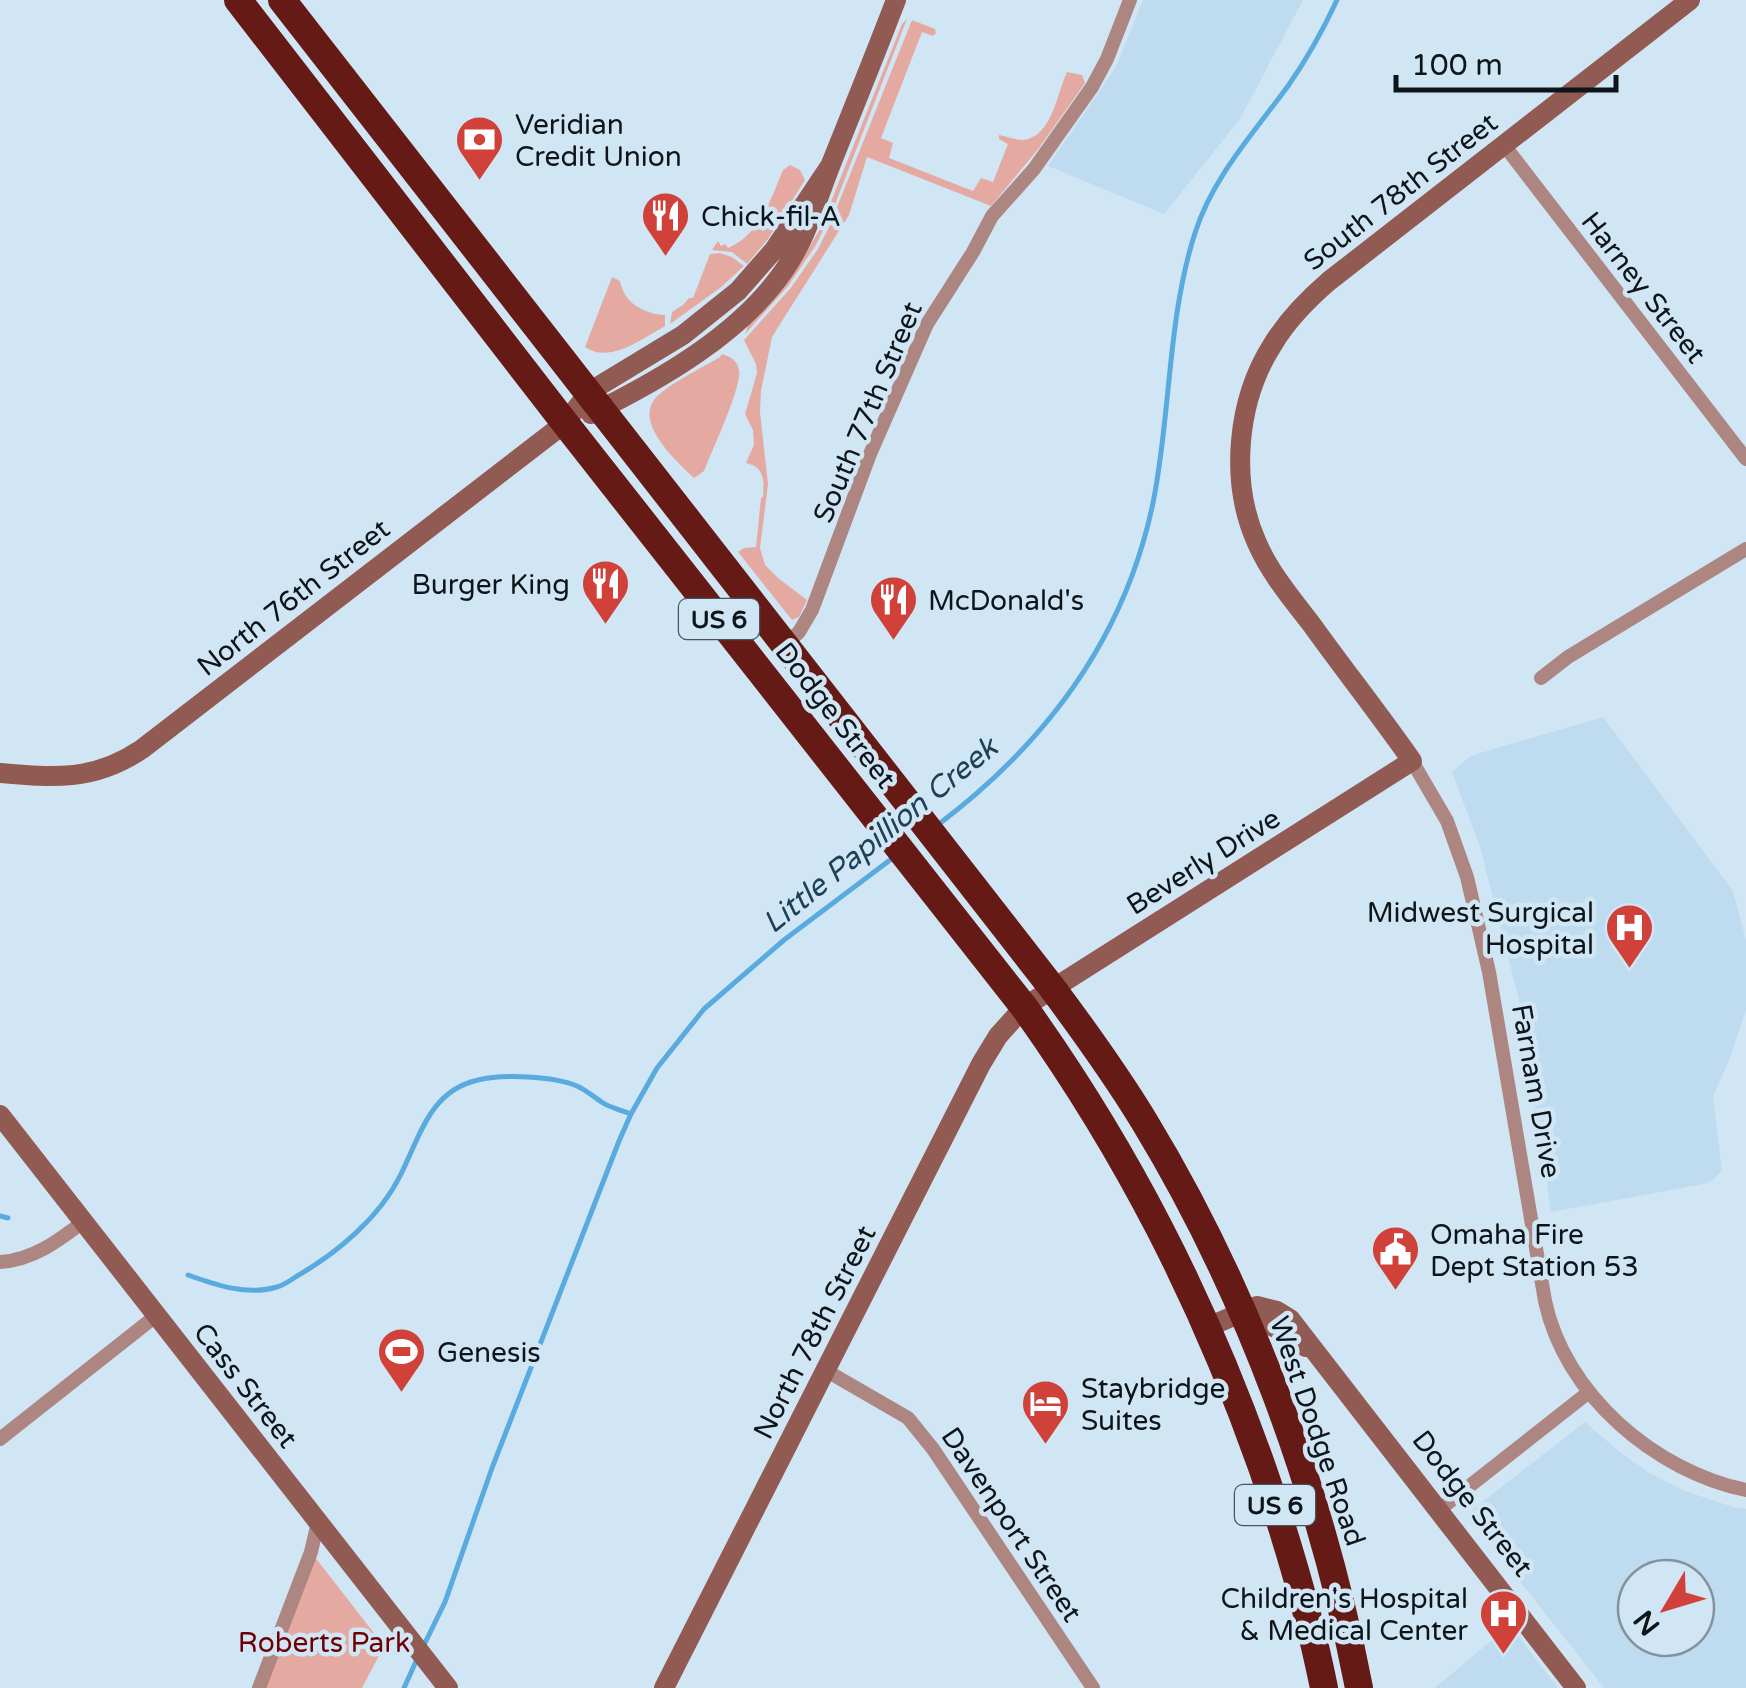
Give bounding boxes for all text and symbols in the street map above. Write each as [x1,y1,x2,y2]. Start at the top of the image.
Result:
scale bar [1396,30,1616,92]
text: 100 m [1411,47,1503,84]
street label: South 78th Street [1297,105,1505,278]
place label: Veridian Credit Union [515,108,682,174]
bank icon: Veridian Credit Union [454,114,506,182]
restaurant icon: Chick-fil-A [640,190,692,258]
place label: Chick-fil-A [701,200,841,234]
street label: Harney Street [1574,205,1713,370]
street label: South 77th Street [806,297,930,528]
street label: North 76th Street [191,512,397,684]
restaurant icon: Burger King [579,558,631,626]
place label: Burger King [411,568,570,602]
restaurant icon: McDonald's [867,574,919,642]
place label: McDonald's [928,584,1084,618]
road number: US 6 [679,599,759,639]
street label: Dodge Street [768,636,903,796]
water label: Little Papillion Creek [755,728,1007,941]
street label: Beverly Drive [1121,801,1287,922]
place label: Midwest Surgical Hospital [1367,896,1594,962]
hospital icon: Midwest Surgical Hospital [1603,902,1655,970]
street label: Farnam Drive [1504,1002,1568,1181]
place label: Omaha Fire Dept Station 53 [1430,1218,1639,1284]
street label: North 78th Street [746,1220,884,1445]
public building icon: Omaha Fire Dept Station 53 [1369,1224,1421,1292]
street label: West Dodge Road [1262,1312,1372,1551]
street label: Cass Street [186,1316,305,1455]
sports icon: Genesis [376,1326,428,1394]
place label: Genesis [437,1336,541,1370]
place label: Staybridge Suites [1081,1372,1225,1438]
hotel icon: Staybridge Suites [1020,1378,1072,1446]
street label: Davenport Street [934,1421,1089,1628]
street label: Dodge Street [1405,1424,1540,1584]
road number: US 6 [1235,1485,1315,1525]
north arrow [1616,1558,1716,1658]
place label: Children's Hospital & Medical Center [1220,1582,1468,1648]
hospital icon: Children's Hospital & Medical Center [1477,1588,1529,1656]
text: N [1627,1603,1667,1642]
park label: Roberts Park [238,1626,410,1660]

